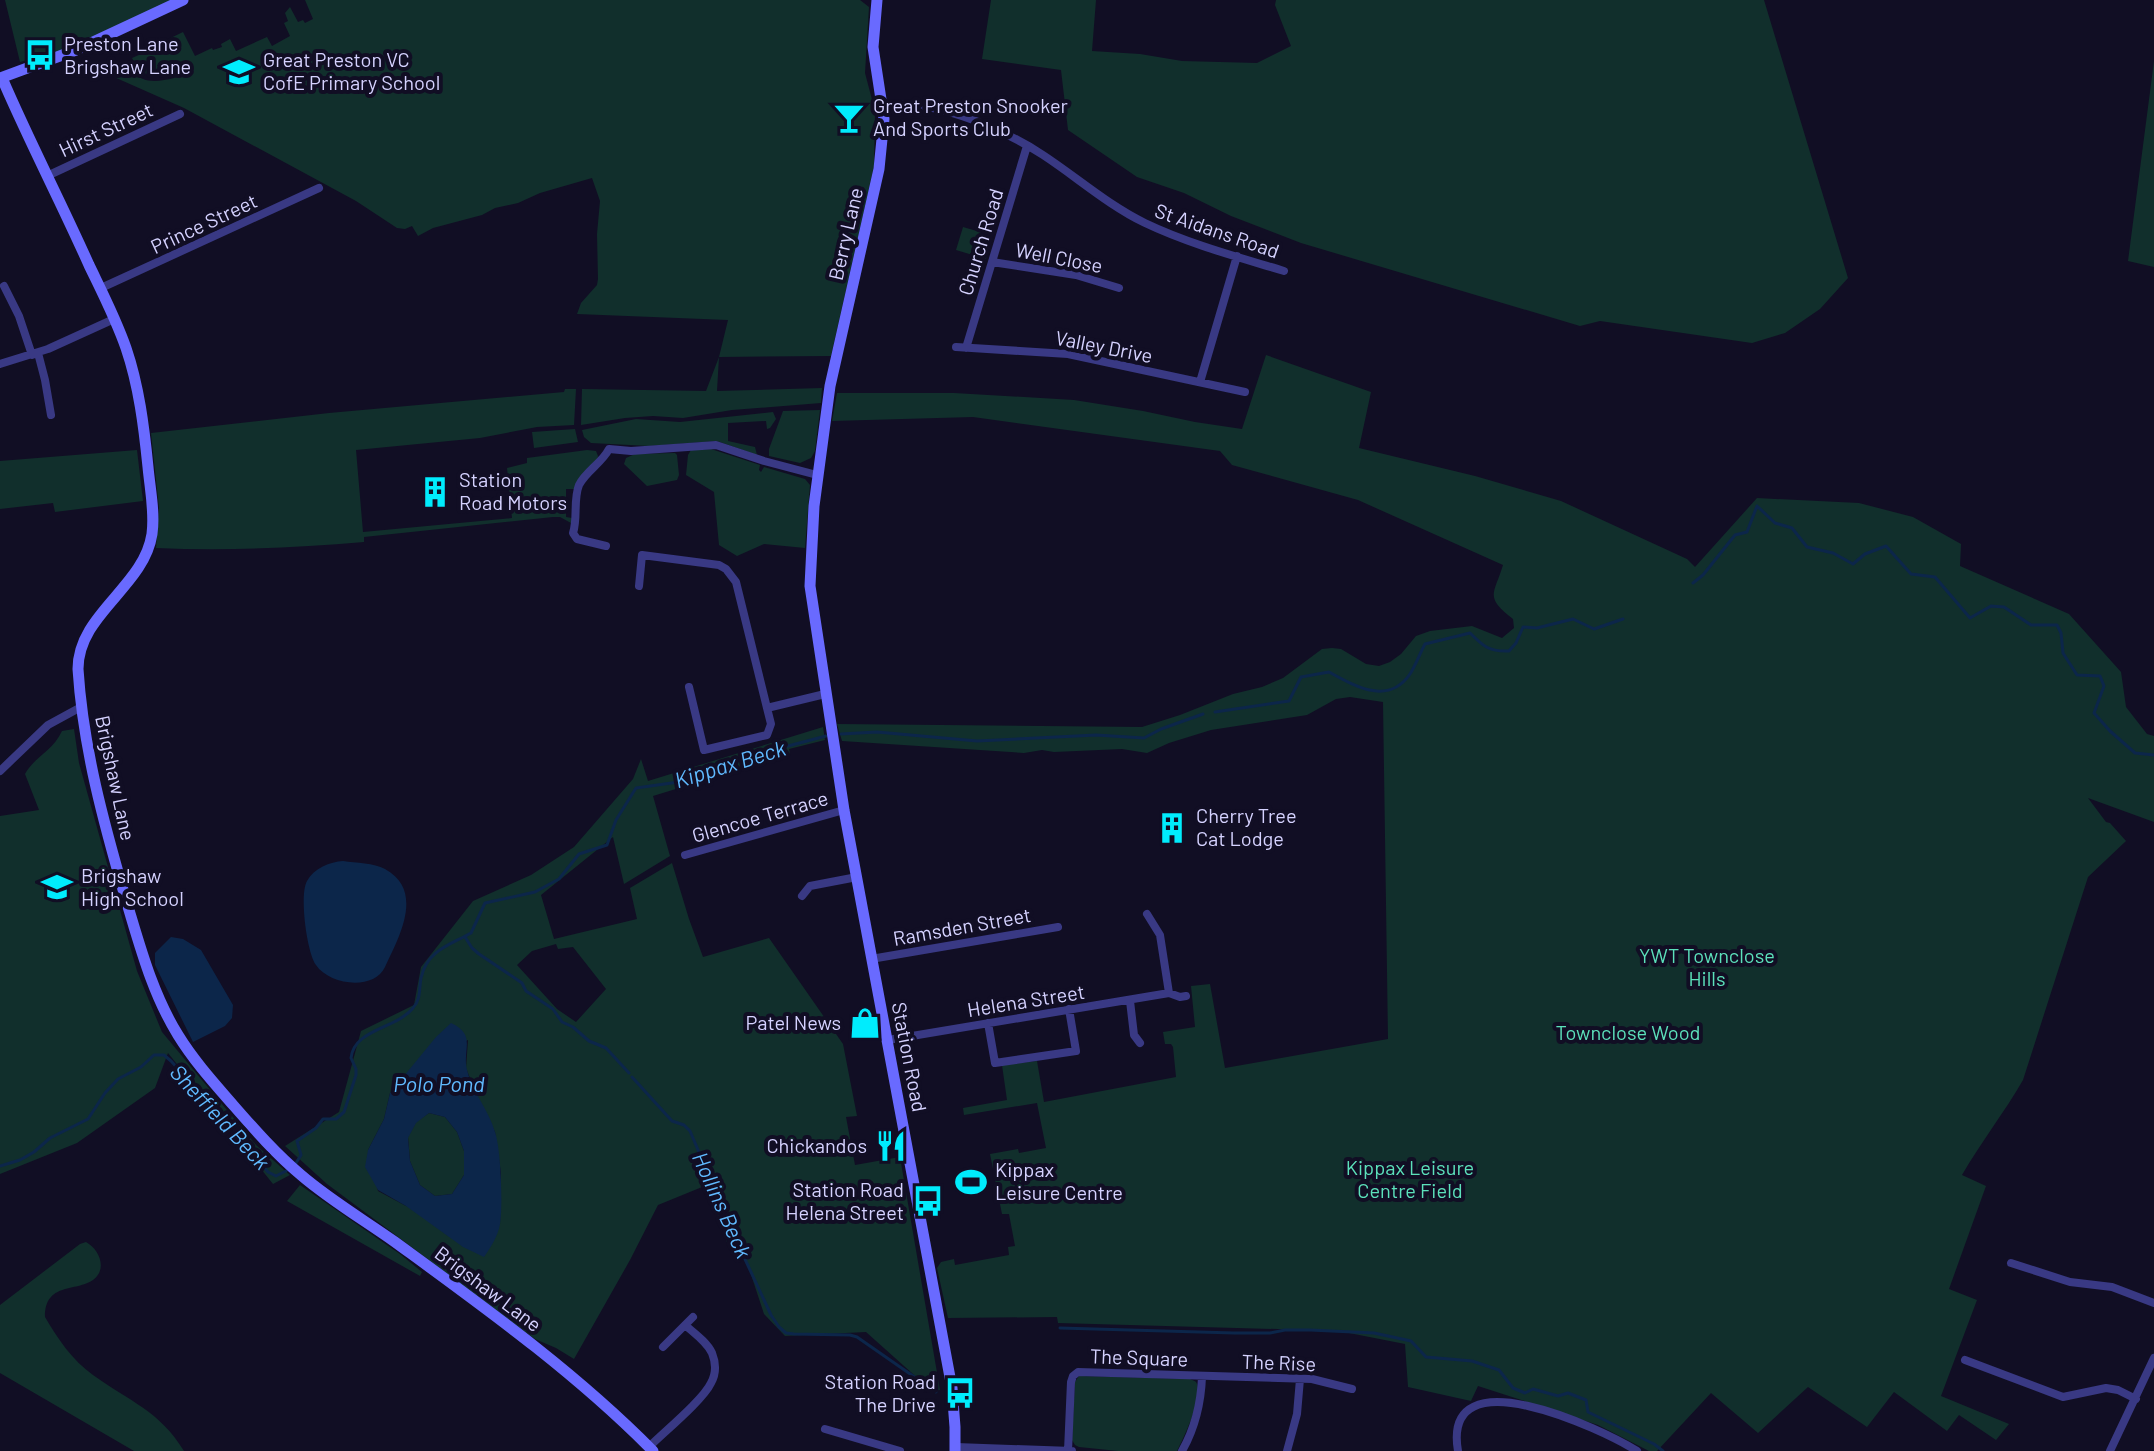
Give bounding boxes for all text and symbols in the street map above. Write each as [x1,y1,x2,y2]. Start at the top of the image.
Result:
place label: Preston Lane Brigshaw Lane [64,31,191,78]
bus stop icon: Preston Lane Brigshaw Lane [23,38,57,72]
place label: Great Preston VC CofE Primary School [263,47,440,94]
school or university icon: Great Preston VC CofE Primary School [222,55,256,89]
place label: Great Preston Snooker And Sports Club [873,93,1068,140]
street label: Hirst Street [55,97,156,161]
bar icon: Great Preston Snooker And Sports Club [832,101,866,135]
street label: Berry Lane [823,185,867,282]
street label: Church Road [952,185,1008,298]
street label: Prince Street [147,188,261,258]
street label: St Aidans Road [1152,198,1283,263]
street label: Well Close [1014,237,1105,277]
street label: Valley Drive [1054,325,1155,367]
place label: Station Road Motors [459,467,567,514]
building icon: Station Road Motors [418,475,452,509]
street label: Brigshaw Lane [91,713,141,843]
water label: Kippax Beck [671,734,789,792]
street label: Glencoe Terrace [689,785,831,847]
place label: Cherry Tree Cat Lodge [1196,803,1297,850]
building icon: Cherry Tree Cat Lodge [1155,811,1189,845]
place label: Brigshaw High School [81,863,184,910]
school or university icon: Brigshaw High School [40,870,74,904]
street label: Ramsden Street [891,902,1033,950]
park label: YWT Townclose Hills [1639,943,1775,990]
street label: Helena Street [965,979,1086,1021]
street label: Station Road [888,1000,932,1114]
shop icon: Patel News [848,1006,882,1040]
place label: Patel News [746,1010,841,1034]
park label: Townclose Wood [1555,1020,1701,1044]
water label: Sheffield Beck [166,1059,276,1174]
water label: Polo Pond [393,1070,485,1096]
restaurant icon: Chickandos [874,1129,908,1163]
place label: Chickandos [766,1133,867,1157]
water label: Hollins Beck [688,1147,758,1262]
park label: Kippax Leisure Centre Field [1346,1155,1474,1202]
place label: Kippax Leisure Centre [995,1157,1123,1204]
sports icon: Kippax Leisure Centre [954,1165,988,1199]
place label: Station Road Helena Street [785,1177,904,1224]
bus stop icon: Station Road Helena Street [911,1184,945,1218]
street label: Brigshaw Lane [431,1240,547,1336]
street label: The Square [1090,1343,1189,1371]
street label: The Rise [1241,1349,1317,1375]
place label: Station Road The Drive [825,1369,936,1416]
bus stop icon: Station Road The Drive [943,1376,977,1410]

